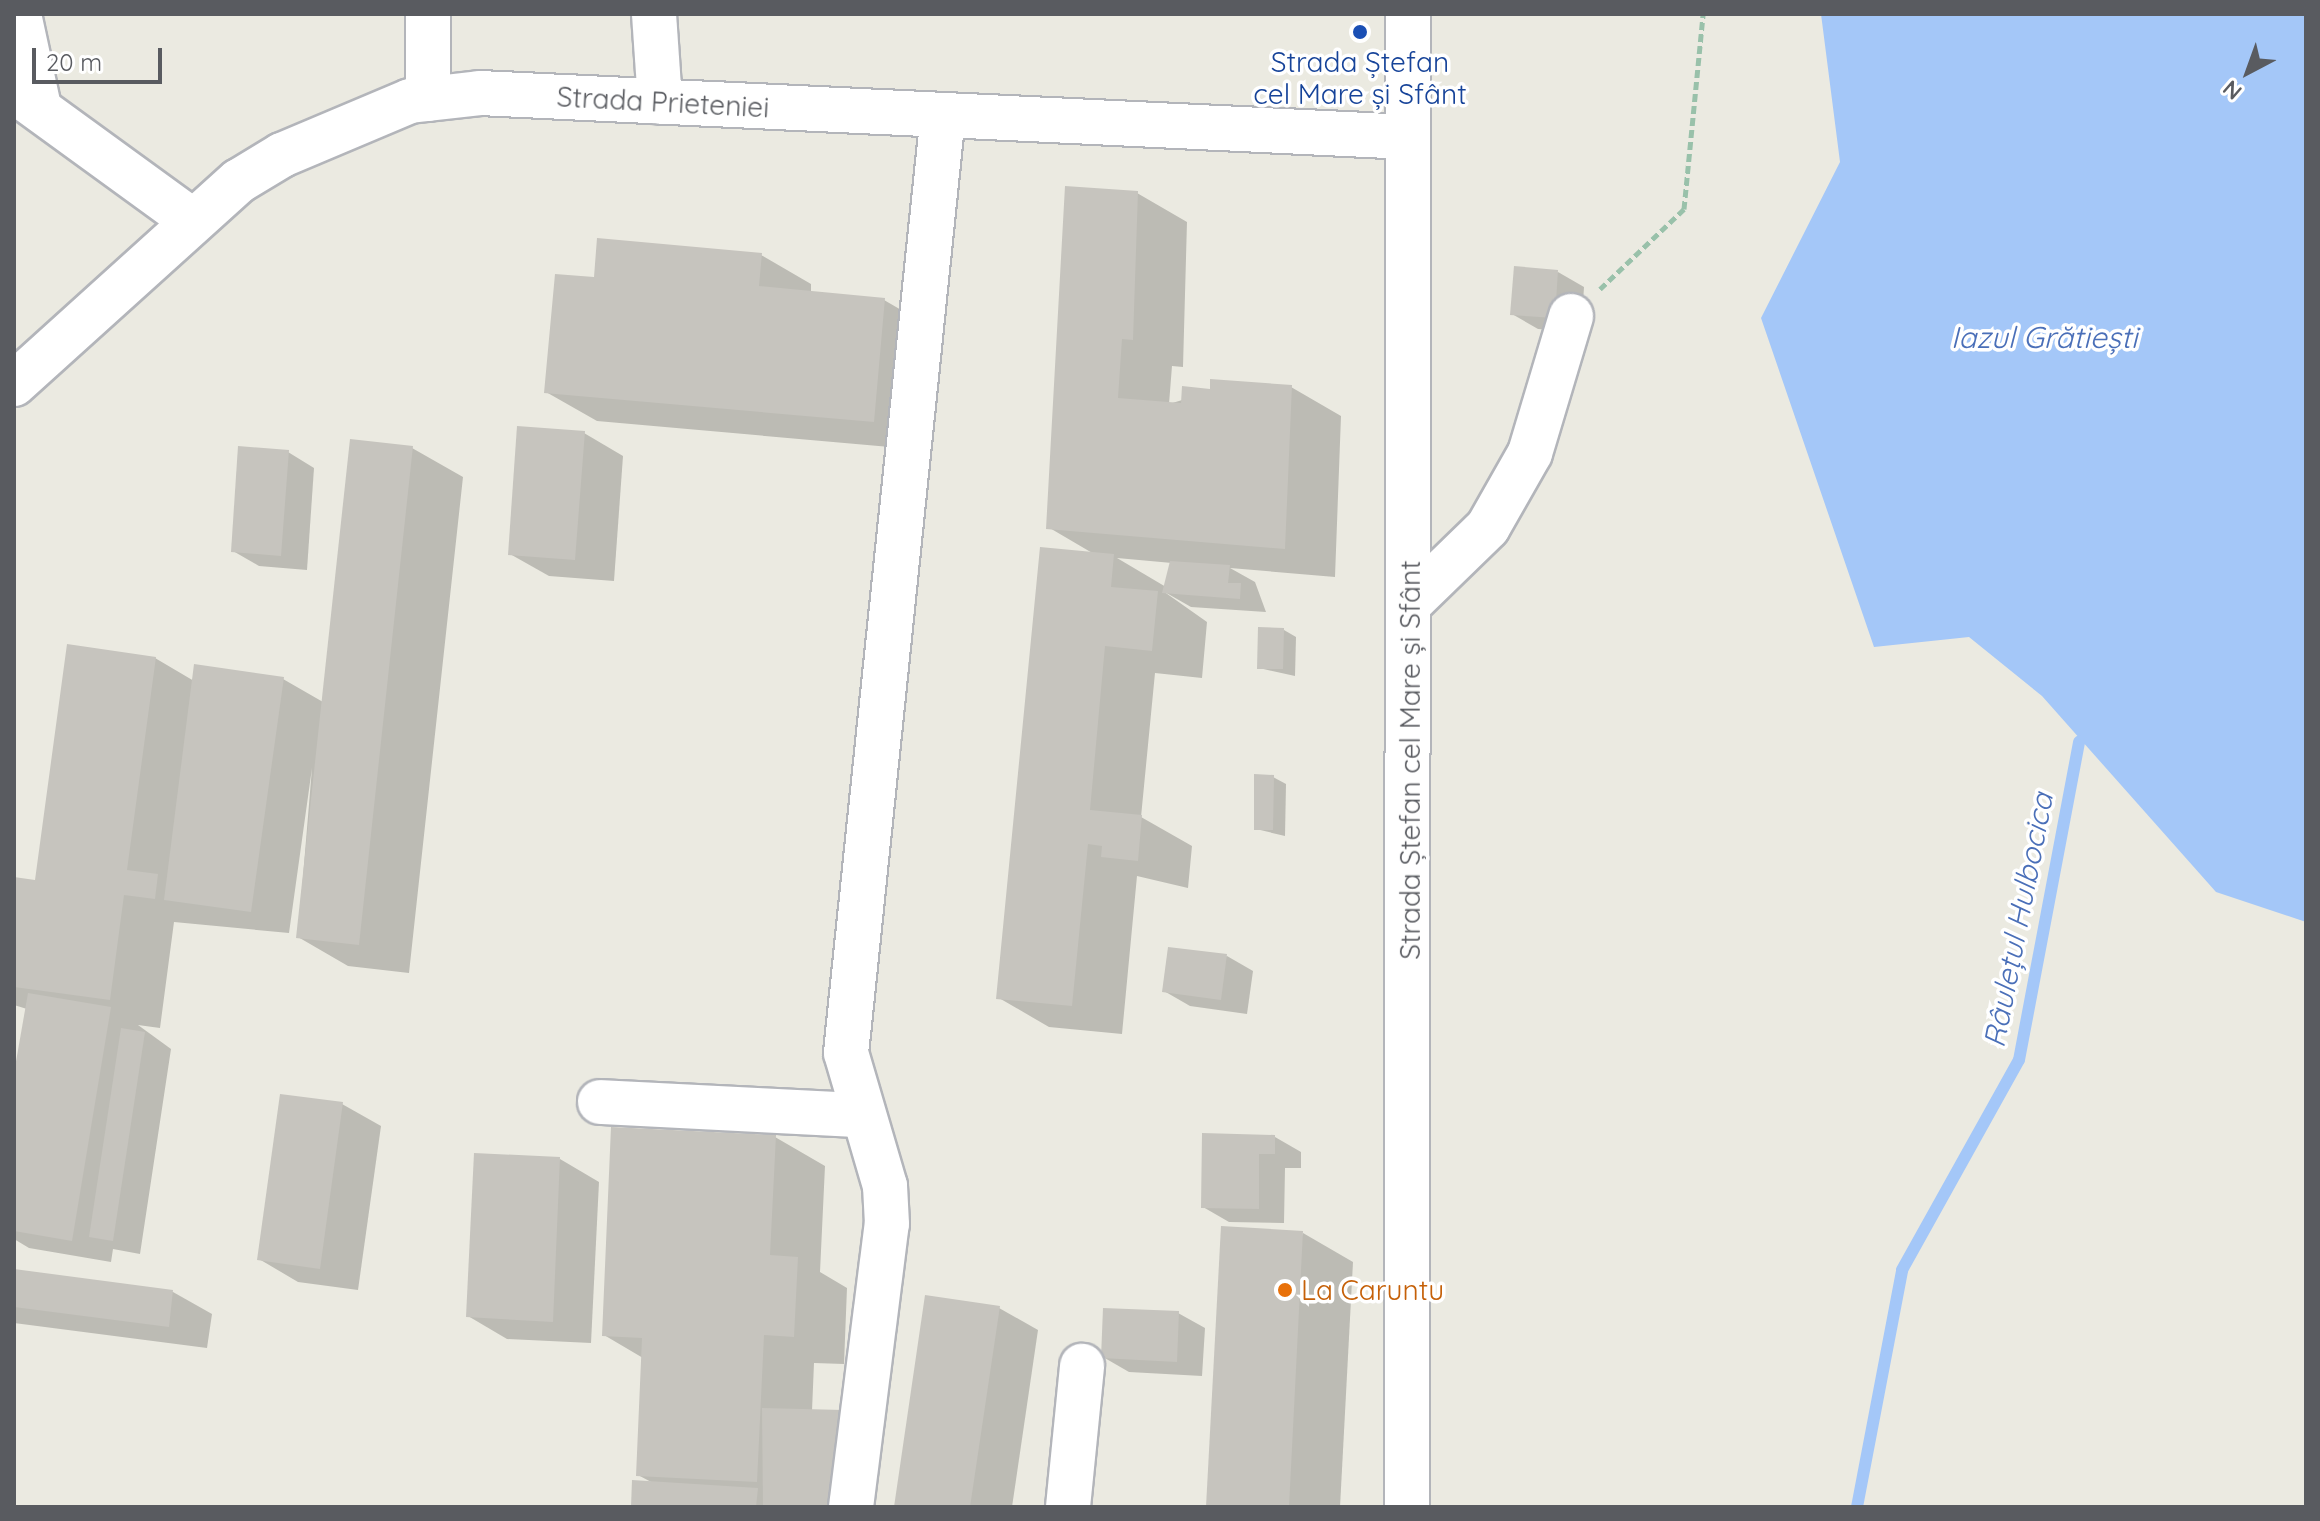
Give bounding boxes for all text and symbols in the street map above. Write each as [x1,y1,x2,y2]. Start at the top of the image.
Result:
marker: Strada Ștefan cel Mare și Sfânt [1351,23,1369,41]
scale bar [36,32,166,82]
north arrow [2208,32,2288,112]
place label: Strada Ștefan cel Mare și Sfânt [1253,45,1467,111]
text: 20 m [46,47,102,77]
text: N [2217,74,2248,106]
street label: Strada Prieteniei [556,80,770,124]
water label: Iazul Grătiești [1951,319,2137,355]
street label: Strada Ștefan cel Mare și Sfânt [1393,560,1427,960]
water label: Râulețul Hulbocica [1976,790,2060,1050]
place label: La Caruntu [1301,1273,1444,1307]
marker: La Caruntu [1276,1281,1294,1299]

